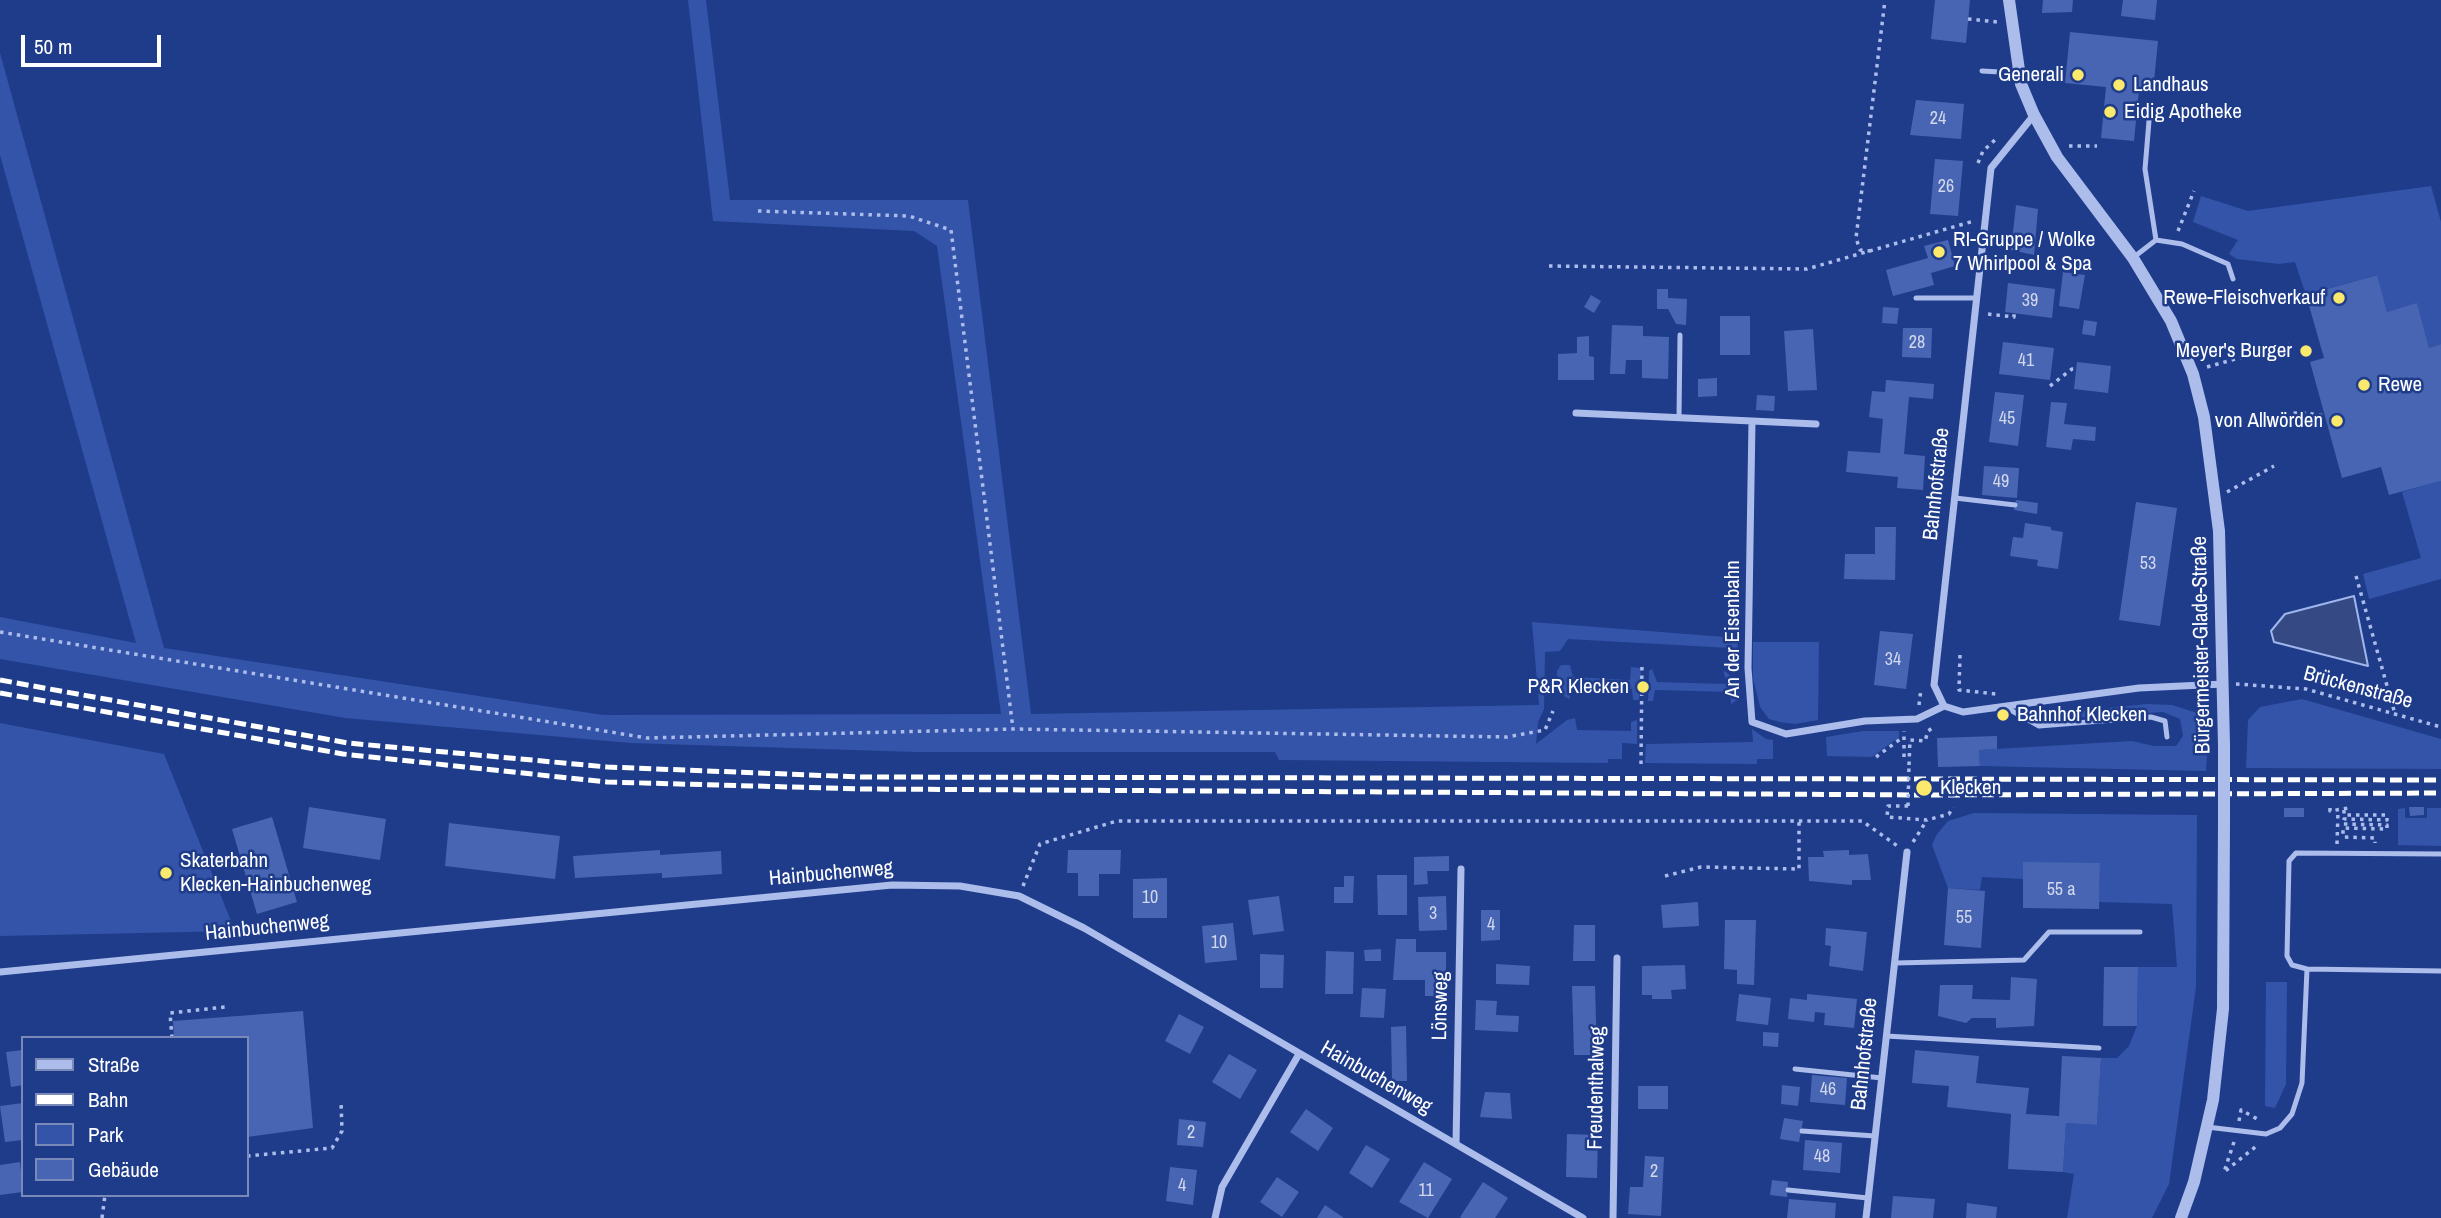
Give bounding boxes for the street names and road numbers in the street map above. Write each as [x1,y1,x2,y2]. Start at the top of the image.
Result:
street label: Bahnhofstraße [1919,427,1955,541]
street label: Bürgermeister-Glade-Straße [2187,536,2217,754]
street label: An der Eisenbahn [1720,560,1746,698]
street label: Brückenstraße [2301,661,2415,715]
street label: Hainbuchenweg [768,856,894,892]
street label: Hainbuchenweg [204,909,330,947]
street label: Lönsweg [1428,971,1454,1041]
street label: Bahnhofstraße [1847,997,1883,1111]
street label: Freudenthalweg [1583,1026,1611,1150]
street label: Hainbuchenweg [1316,1036,1436,1120]

